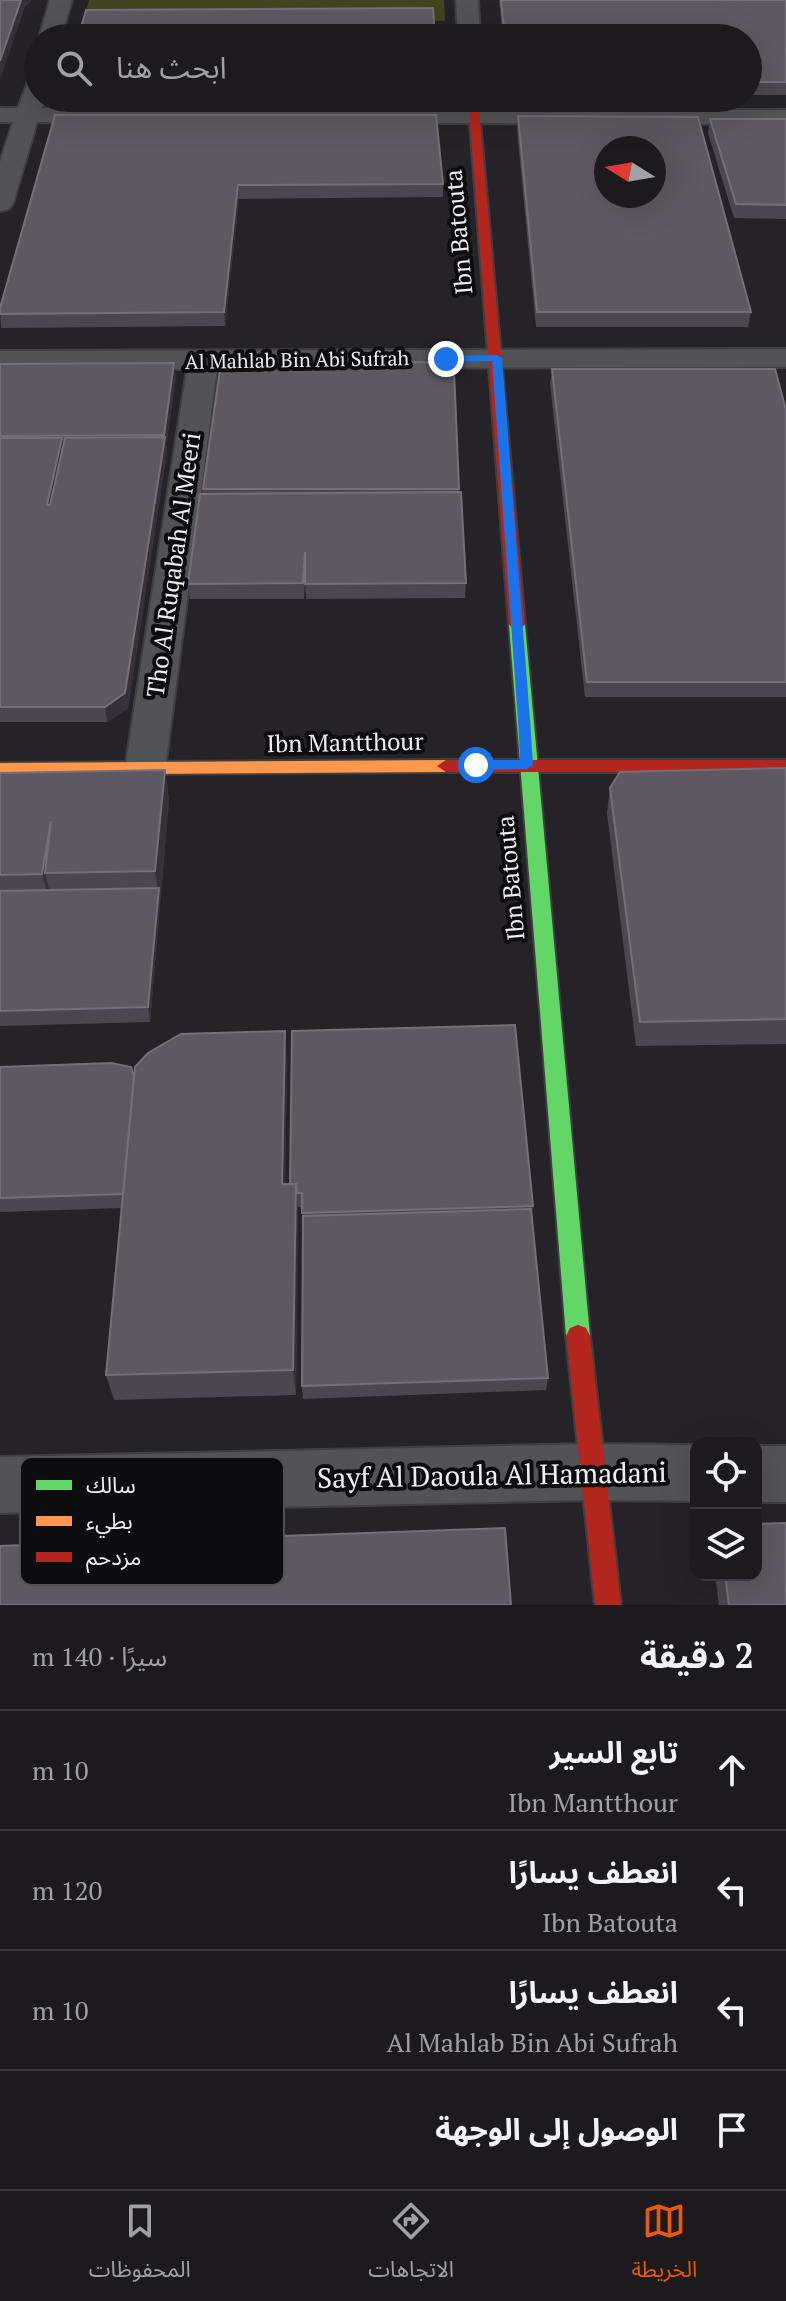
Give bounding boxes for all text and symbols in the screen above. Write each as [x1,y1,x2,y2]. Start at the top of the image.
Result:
search box [24,24,762,112]
icon: search [52,46,96,90]
text: ابحث هنا [116,47,227,87]
north arrow [594,136,666,208]
street label: Ibn Batouta [437,168,479,296]
route end [428,341,464,377]
street label: Al Mahlab Bin Abi Sufrah [185,344,410,375]
street label: Tho Al Ruqabah Al Meeri [139,430,207,699]
street label: Ibn Mantthour [266,725,425,759]
route start [458,747,494,783]
street label: Ibn Batouta [489,814,531,942]
map controls [690,1437,762,1581]
button: locate [690,1437,762,1509]
street label: Sayf Al Daoula Al Hamadani [317,1453,667,1496]
legend [20,1457,284,1585]
text: سالك [86,1470,136,1499]
text: بطيء [86,1506,133,1538]
button: layers [690,1509,762,1581]
text: مزدحم [86,1542,141,1574]
text: 2 دقيقة [640,1633,754,1678]
text: سيرًا · 140 m [32,1639,167,1673]
text: تابع السير [550,1732,678,1772]
icon: ahead [710,1748,754,1792]
text: 10 m [32,1753,89,1787]
text: Ibn Mantthour [508,1785,678,1819]
text: انعطف يسارًا [509,1852,678,1892]
icon: left [710,1868,754,1912]
text: 120 m [32,1873,102,1907]
text: Ibn Batouta [542,1905,678,1939]
text: انعطف يسارًا [509,1972,678,2012]
icon: left [710,1988,754,2032]
text: 10 m [32,1993,89,2027]
text: Al Mahlab Bin Abi Sufrah [386,2025,678,2059]
icon: arrive [710,2108,754,2152]
text: الوصول إلى الوجهة [435,2109,678,2149]
tab: المحفوظات [89,2199,191,2293]
tab: الاتجاهات [368,2199,454,2293]
tab: الخريطة [631,2199,697,2293]

